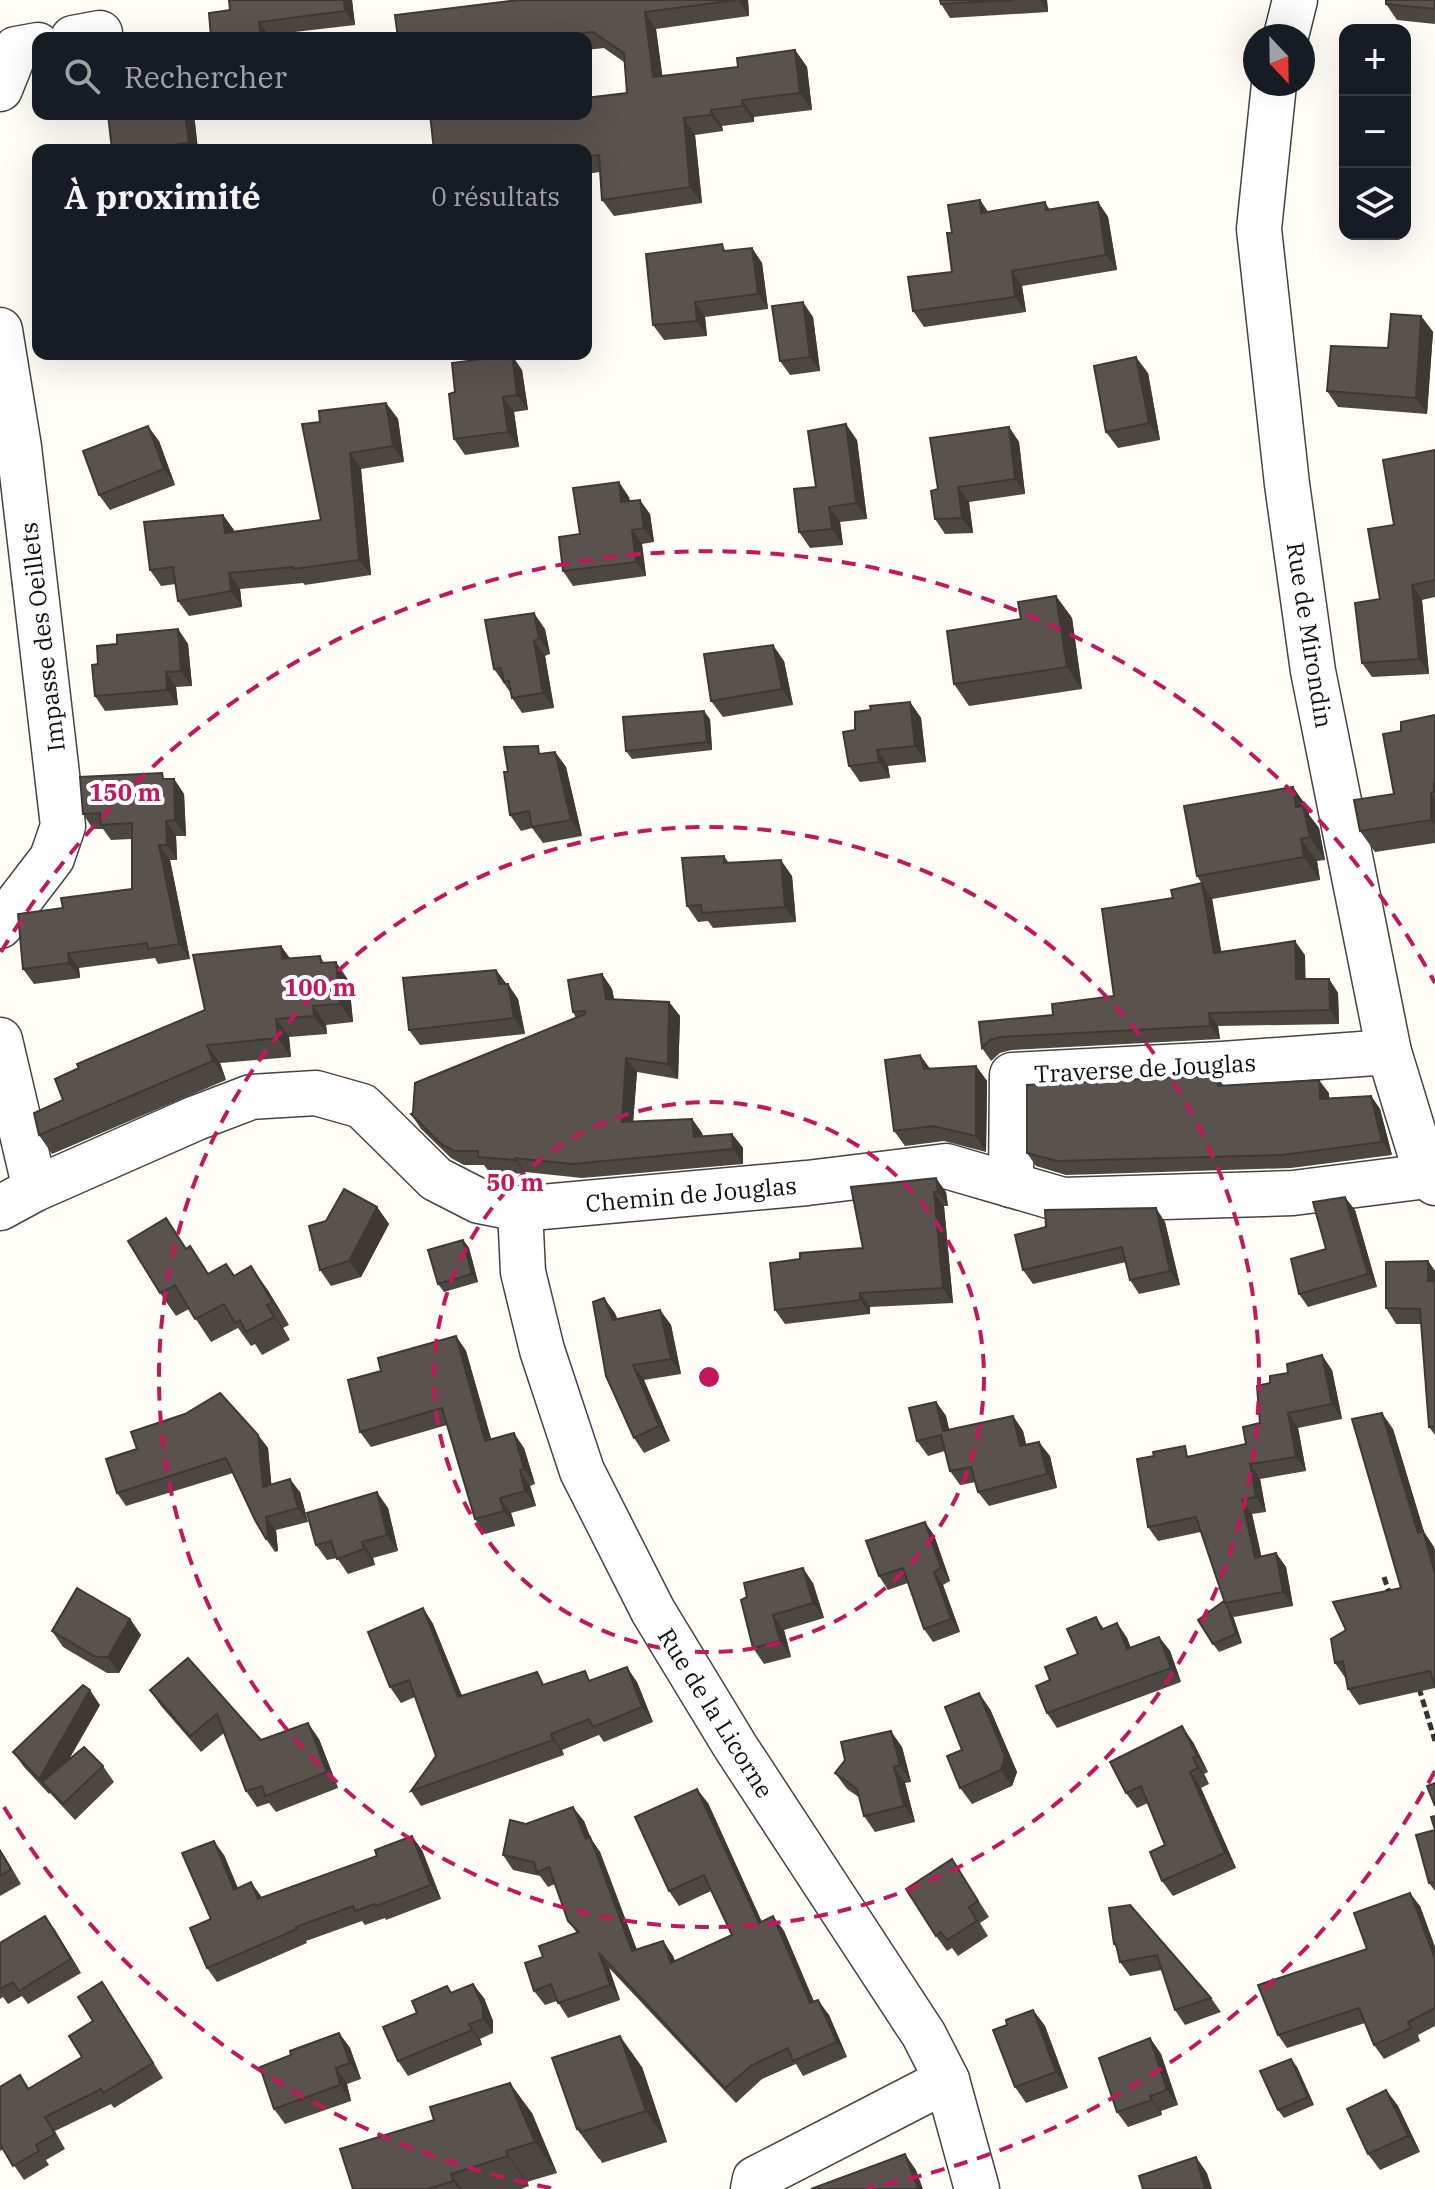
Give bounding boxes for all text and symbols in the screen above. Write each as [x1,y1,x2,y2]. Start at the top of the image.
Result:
north arrow [1243,24,1315,96]
map controls [1339,24,1411,240]
button: + [1339,24,1411,96]
search box [32,32,592,120]
icon: search [60,54,104,98]
text: Rechercher [124,57,287,96]
button: − [1339,96,1411,168]
button: layers [1339,168,1411,240]
text: À proximité [64,174,261,218]
text: 0 résultats [431,179,560,213]
street label: Impasse des Oeillets [12,521,72,753]
street label: Rue de Mirondin [1280,540,1340,730]
text: 150 m [89,776,161,808]
text: 100 m [284,971,356,1003]
street label: Traverse de Jouglas [1033,1046,1257,1090]
text: 50 m [486,1166,544,1198]
street label: Chemin de Jouglas [584,1169,798,1219]
centre of rings [695,1363,723,1391]
street label: Rue de la Licorne [651,1622,781,1804]

